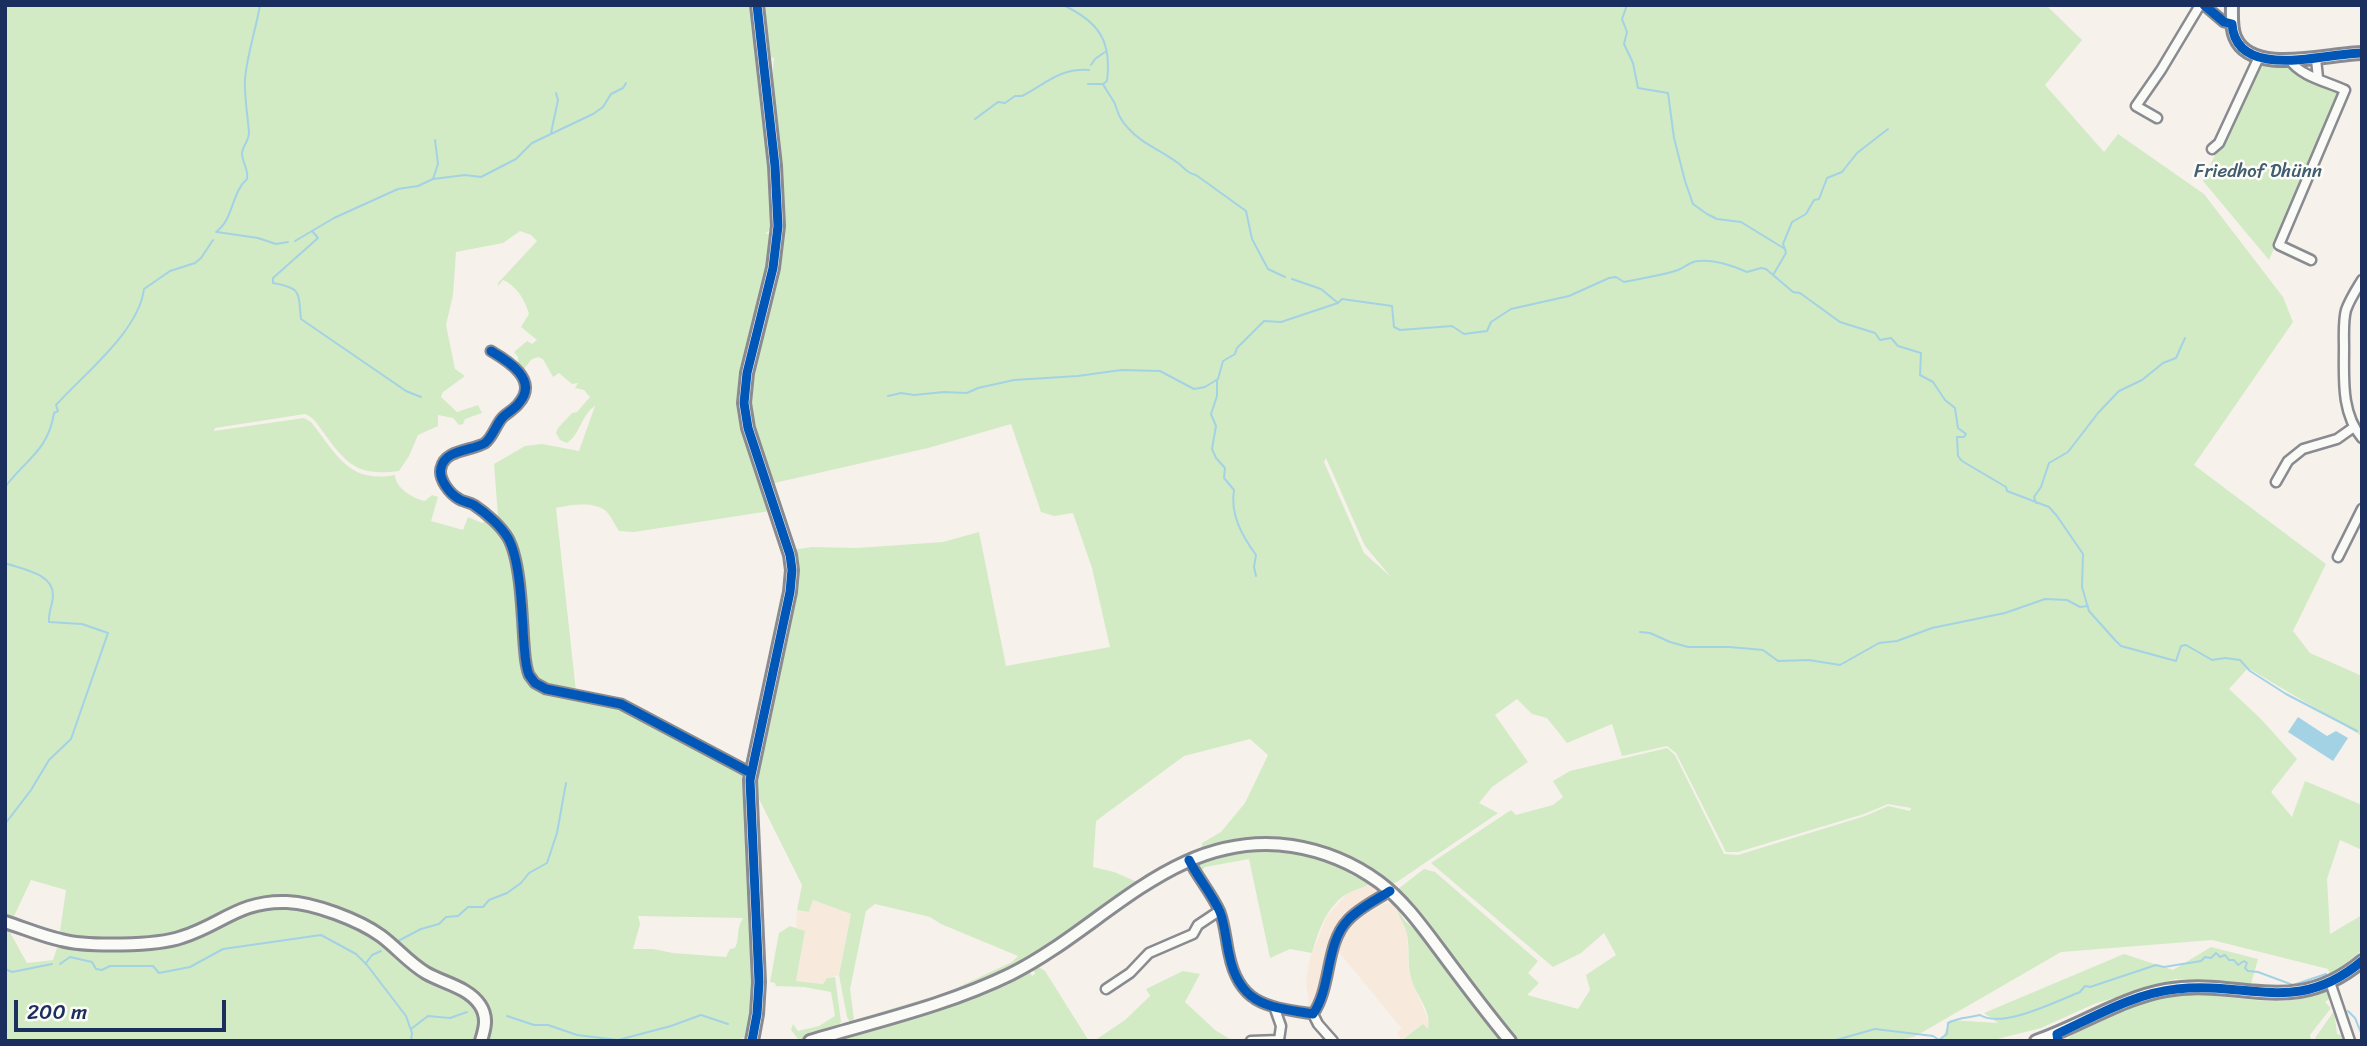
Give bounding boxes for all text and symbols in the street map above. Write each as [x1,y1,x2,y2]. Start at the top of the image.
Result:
park label: Friedhof Dhünn [2194,161,2322,183]
scale bar [18,986,229,1030]
text: 200 m [27,993,87,1031]

